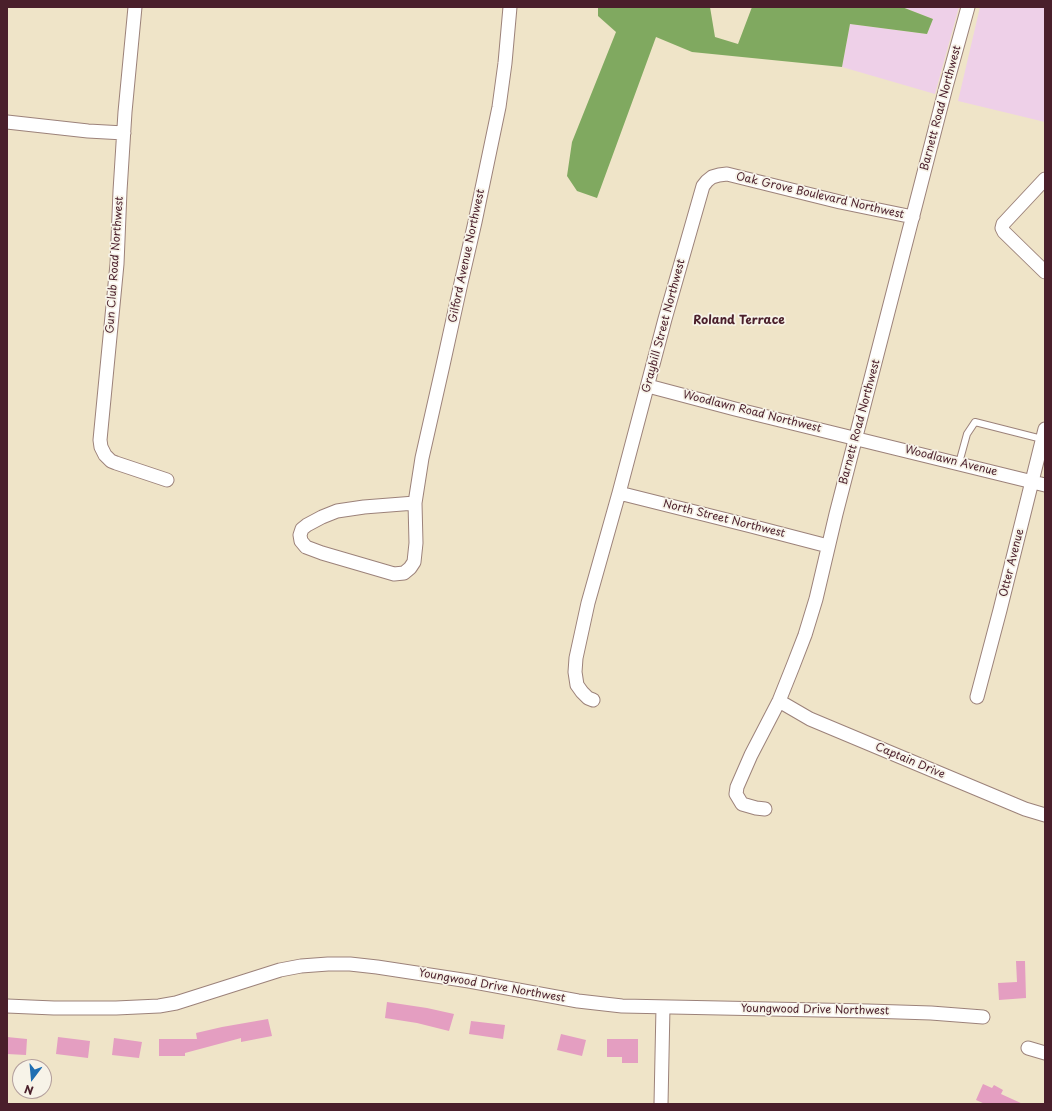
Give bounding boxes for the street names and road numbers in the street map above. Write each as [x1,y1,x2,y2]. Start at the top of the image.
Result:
street label: Barnett Road Northwest [918,44,964,172]
street label: Oak Grove Boulevard Northwest [735,170,905,222]
street label: Gilford Avenue Northwest [446,188,488,324]
street label: Gun Club Road Northwest [104,196,126,334]
street label: Graybill Street Northwest [640,258,688,394]
street label: Barnett Road Northwest [837,358,883,486]
street label: Woodlawn Road Northwest [681,388,823,436]
street label: Woodlawn Avenue [903,443,999,479]
street label: North Street Northwest [662,497,786,541]
street label: Otter Avenue [997,528,1027,598]
street label: Captain Drive [873,740,947,782]
street label: Youngwood Drive Northwest [418,967,566,1005]
street label: Youngwood Drive Northwest [741,1002,889,1018]

